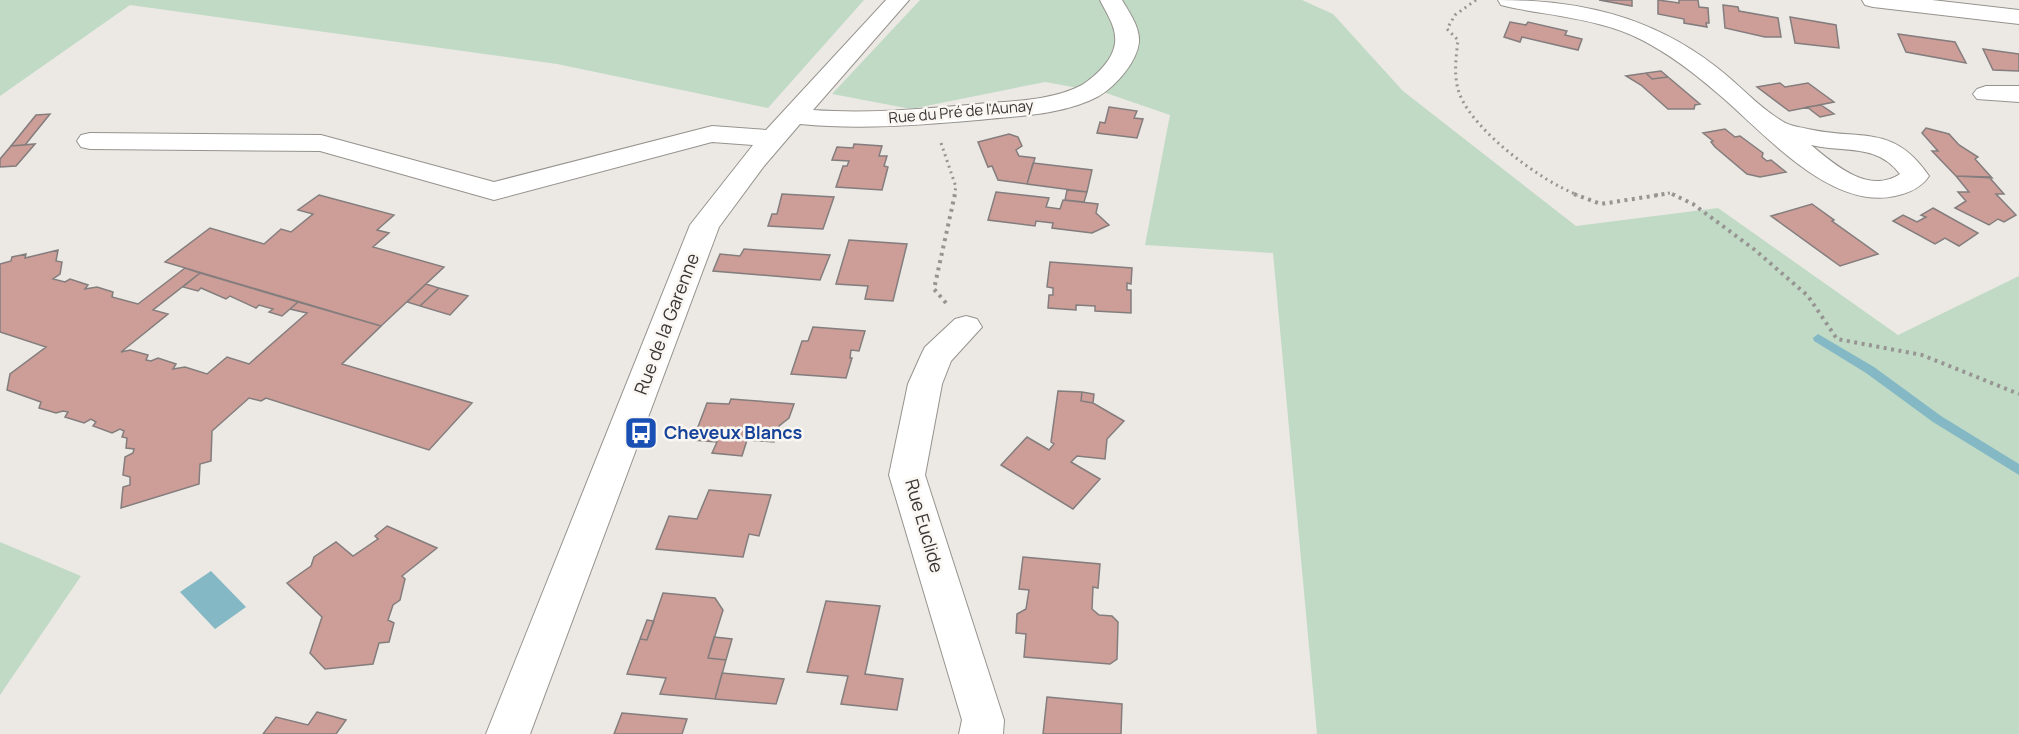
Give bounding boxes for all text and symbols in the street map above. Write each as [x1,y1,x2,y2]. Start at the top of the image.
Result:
street label: Rue du Pré de l'Aunay [888,95,1034,128]
street label: Rue de la Garenne [628,249,704,398]
bus stop icon: Cheveux Blancs [623,415,659,451]
place label: Cheveux Blancs [664,420,803,444]
street label: Rue Euclide [900,476,950,575]

